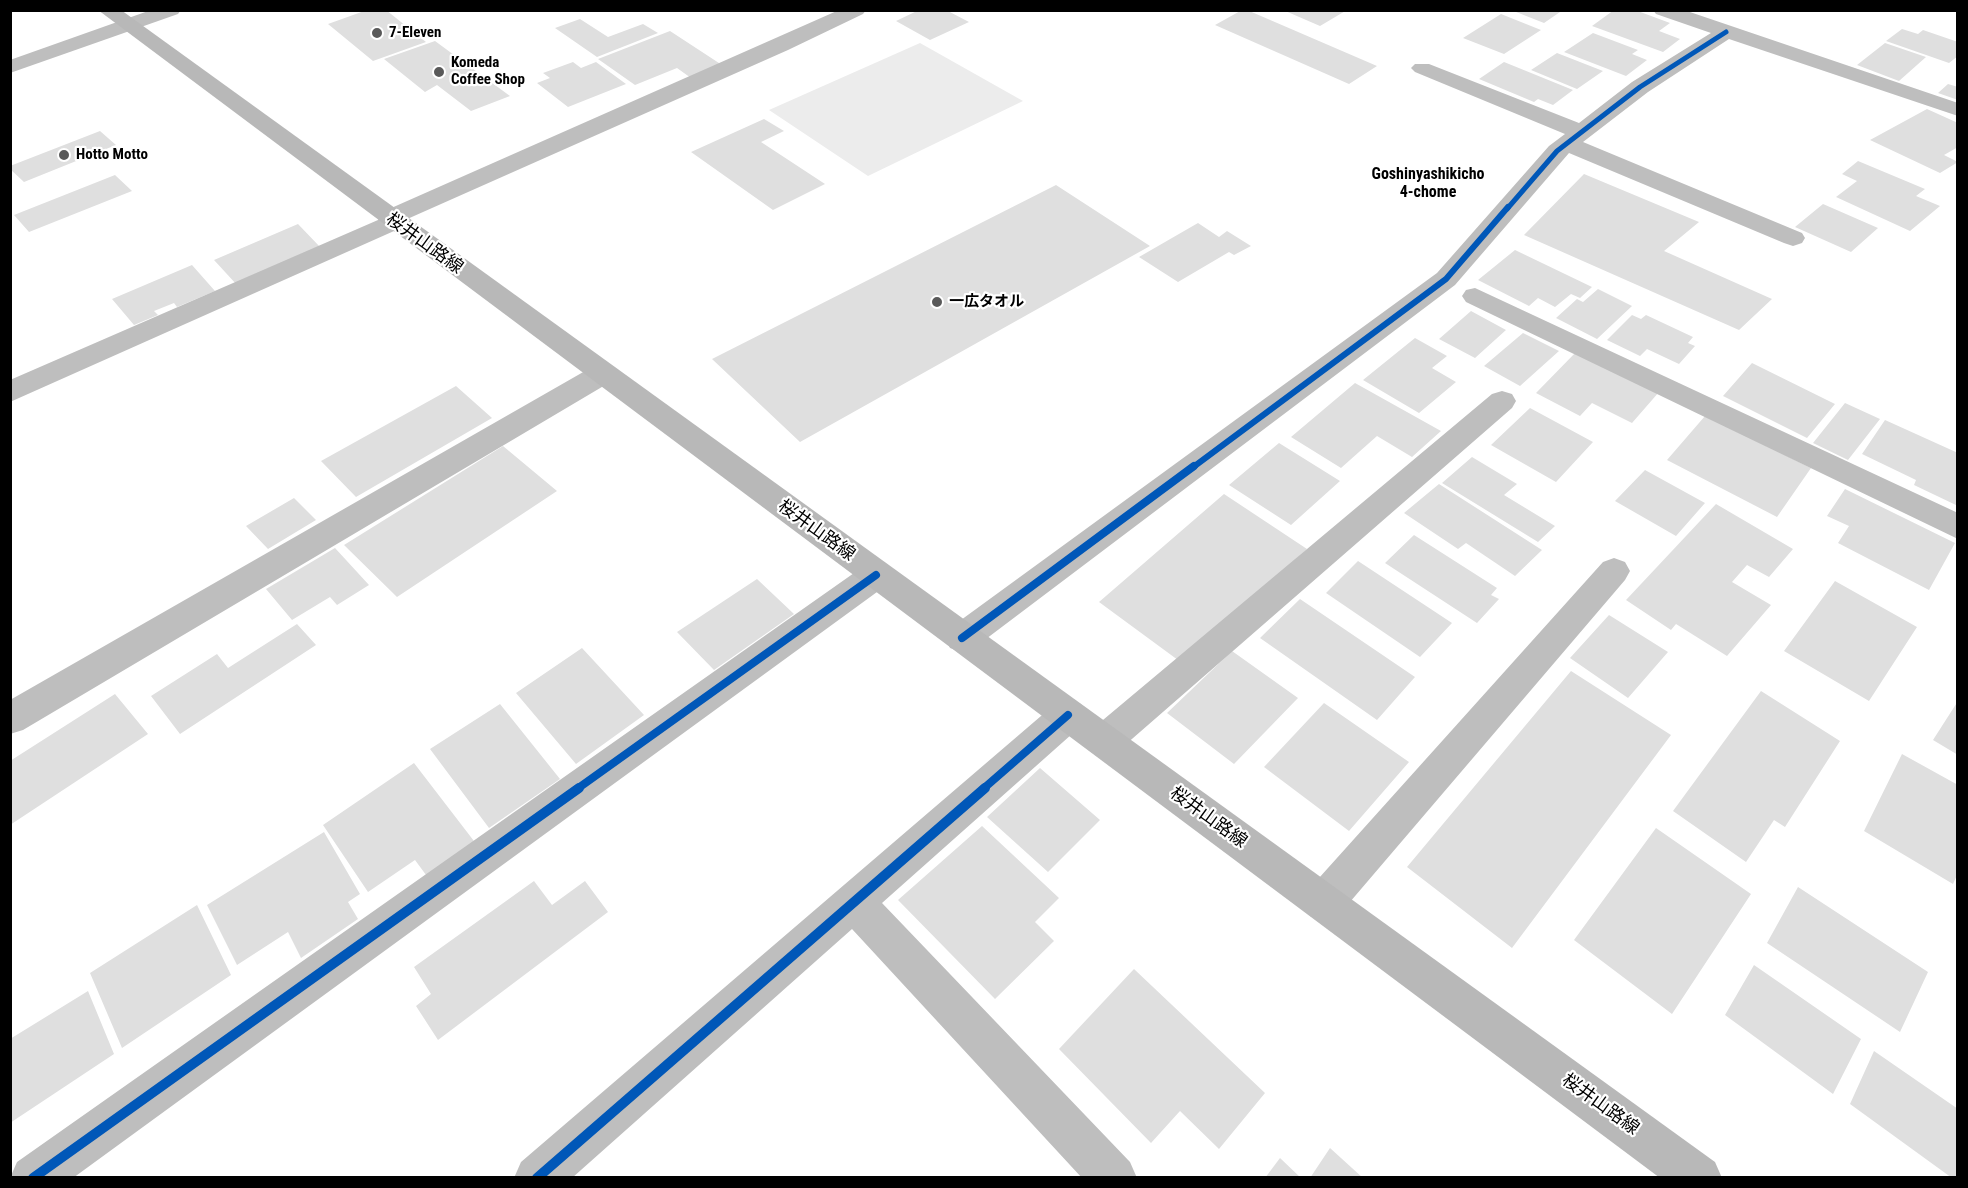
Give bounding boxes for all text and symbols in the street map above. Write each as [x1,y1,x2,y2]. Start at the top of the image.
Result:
place label: 7-Eleven [389,24,441,42]
marker: 7-Eleven [370,26,384,40]
place label: Komeda Coffee Shop [451,54,525,89]
marker: Komeda Coffee Shop [432,65,446,79]
place label: Hotto Motto [76,146,148,164]
marker: Hotto Motto [57,148,71,162]
district label: Goshinyashikicho 4-chome [1372,165,1484,203]
street label: 桜井山路線 [381,209,467,279]
place label: 一広タオル [949,293,1024,311]
marker: 一広タオル [930,295,944,309]
street label: 桜井山路線 [773,496,859,566]
street label: 桜井山路線 [1165,783,1251,853]
street label: 桜井山路線 [1557,1070,1643,1140]

